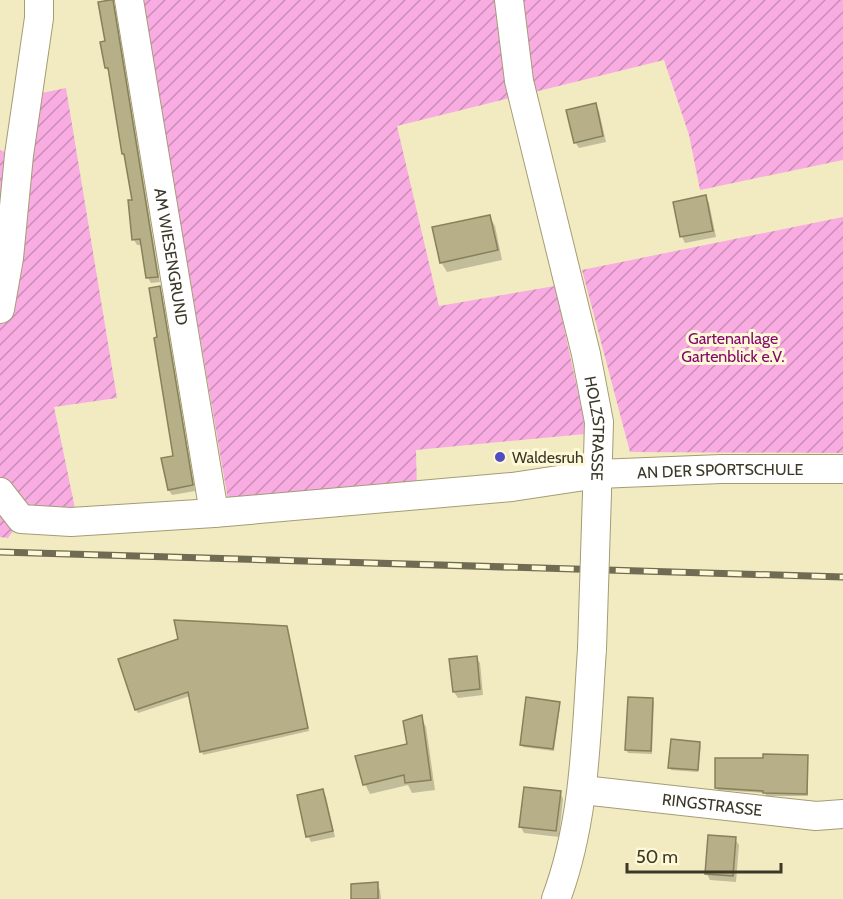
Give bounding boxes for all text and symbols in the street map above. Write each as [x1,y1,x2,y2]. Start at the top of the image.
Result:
street label: AM WIESENGRUND [151,186,192,327]
park label: Gartenanlage Gartenblick e.V. [681,329,785,366]
street label: HOLZSTRASSE [581,374,609,481]
place label: Waldesruh [512,448,584,467]
marker: Waldesruh [493,450,507,464]
street label: AN DER SPORTSCHULE [637,459,804,482]
street label: RINGSTRASSE [661,789,763,819]
scale bar [627,836,782,874]
text: 50 m [636,846,678,868]

